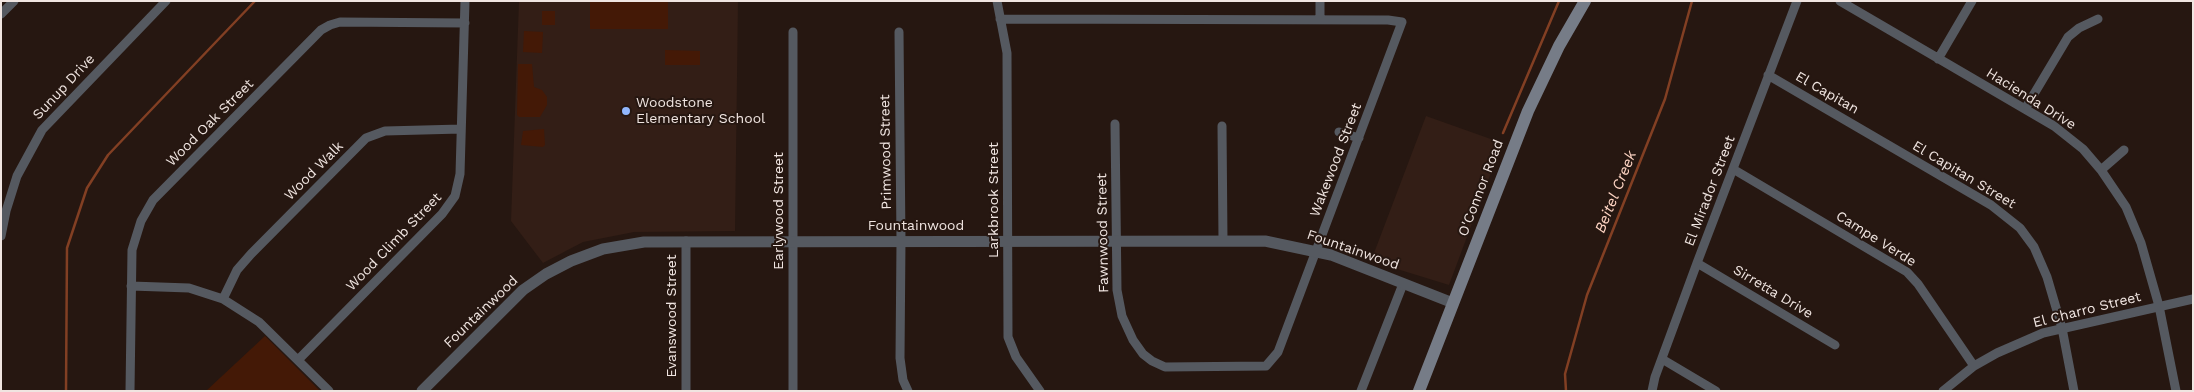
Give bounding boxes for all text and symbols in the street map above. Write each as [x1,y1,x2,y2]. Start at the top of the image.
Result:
street label: Sunup Drive [29,51,99,123]
street label: Hacienda Drive [1983,65,2079,133]
street label: El Capitan [1792,68,1862,118]
street label: Wood Oak Street [163,76,257,170]
street label: Primwood Street [877,94,895,210]
place label: Woodstone Elementary School [636,95,765,128]
street label: Wakewood Street [1307,101,1365,219]
marker: Woodstone Elementary School [620,105,632,117]
street label: El Mirador Street [1681,133,1739,249]
street label: O'Connor Road [1455,137,1507,239]
street label: Wood Walk [281,138,347,204]
street label: El Capitan Street [1909,138,2019,212]
street label: Larkbrook Street [986,142,1002,258]
water label: Beitel Creek [1591,148,1641,236]
street label: Earlywood Street [771,152,787,270]
street label: Fawnwood Street [1094,173,1112,293]
street label: Wood Climb Street [343,189,445,295]
street label: Campe Verde [1833,208,1919,270]
street label: Fountainwood [868,218,964,234]
street label: Fountainwood [1305,226,1401,274]
street label: Evanswood Street [664,254,680,378]
street label: Sirretta Drive [1730,262,1816,322]
street label: Fountainwood [440,272,522,352]
street label: El Charro Street [2031,288,2143,332]

